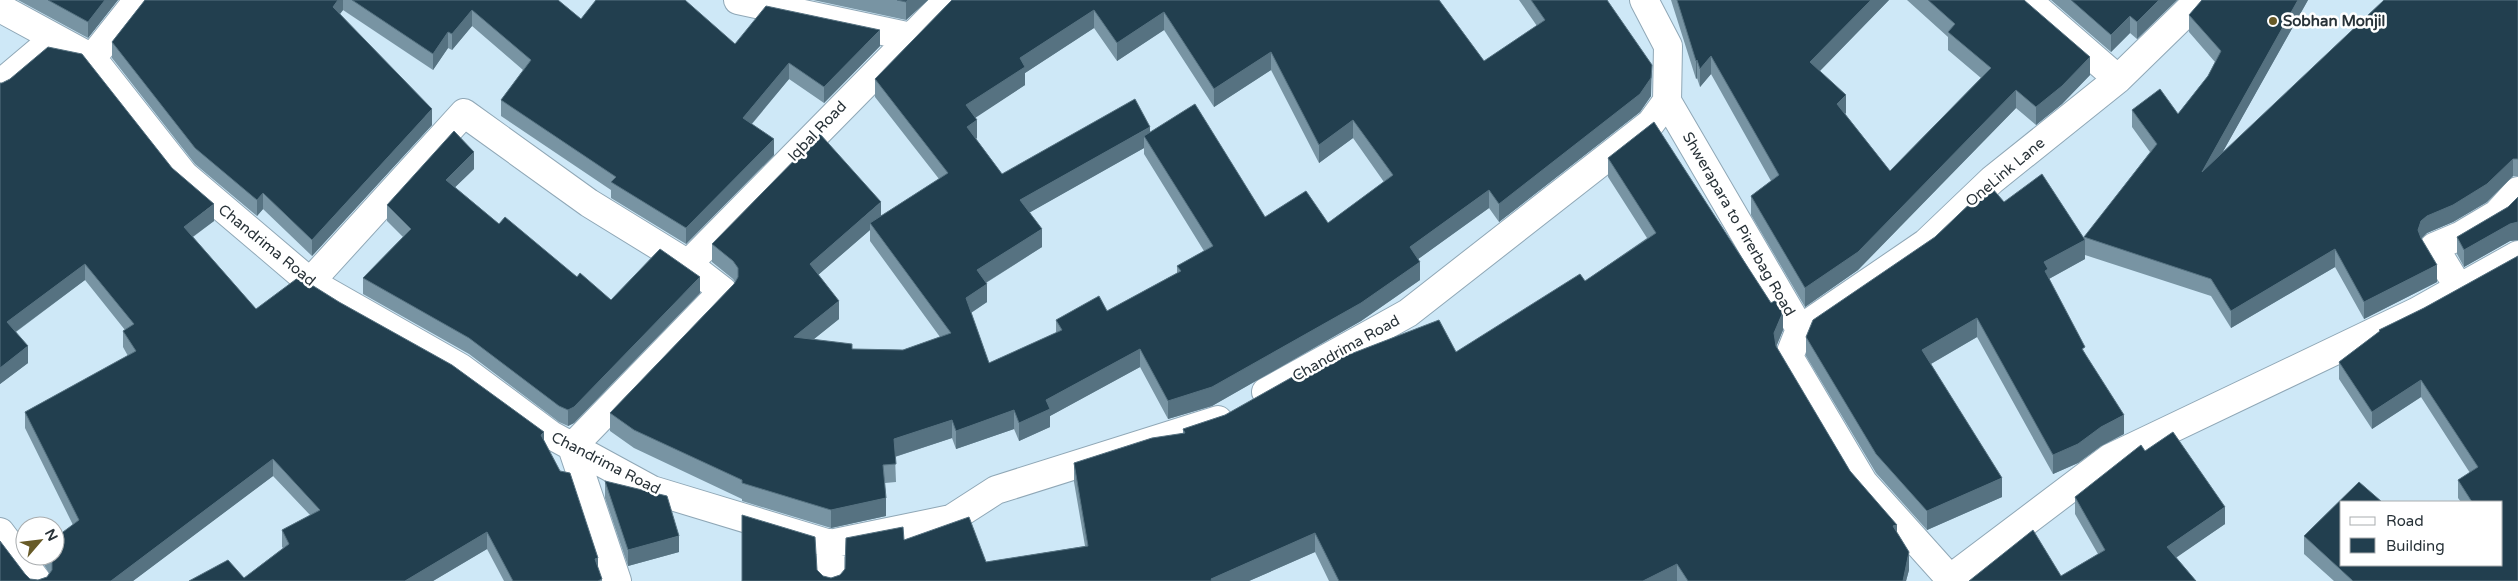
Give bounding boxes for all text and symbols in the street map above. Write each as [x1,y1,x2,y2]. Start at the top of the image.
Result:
place label: Sobhan Monjil [2283,12,2385,31]
marker: Sobhan Monjil [2267,15,2279,27]
street label: Iqbal Road [784,97,850,165]
street label: Shwerapara to Pirerbag Road [1679,129,1799,319]
street label: OneLink Lane [1962,134,2048,210]
street label: Chandrima Road [215,200,319,290]
street label: Chandrima Road [1289,311,1403,385]
street label: Chandrima Road [549,428,663,498]
legend [2340,501,2503,566]
text: Road [2386,512,2424,530]
north arrow [15,516,65,566]
text: N [41,526,61,544]
text: Building [2386,537,2445,555]

